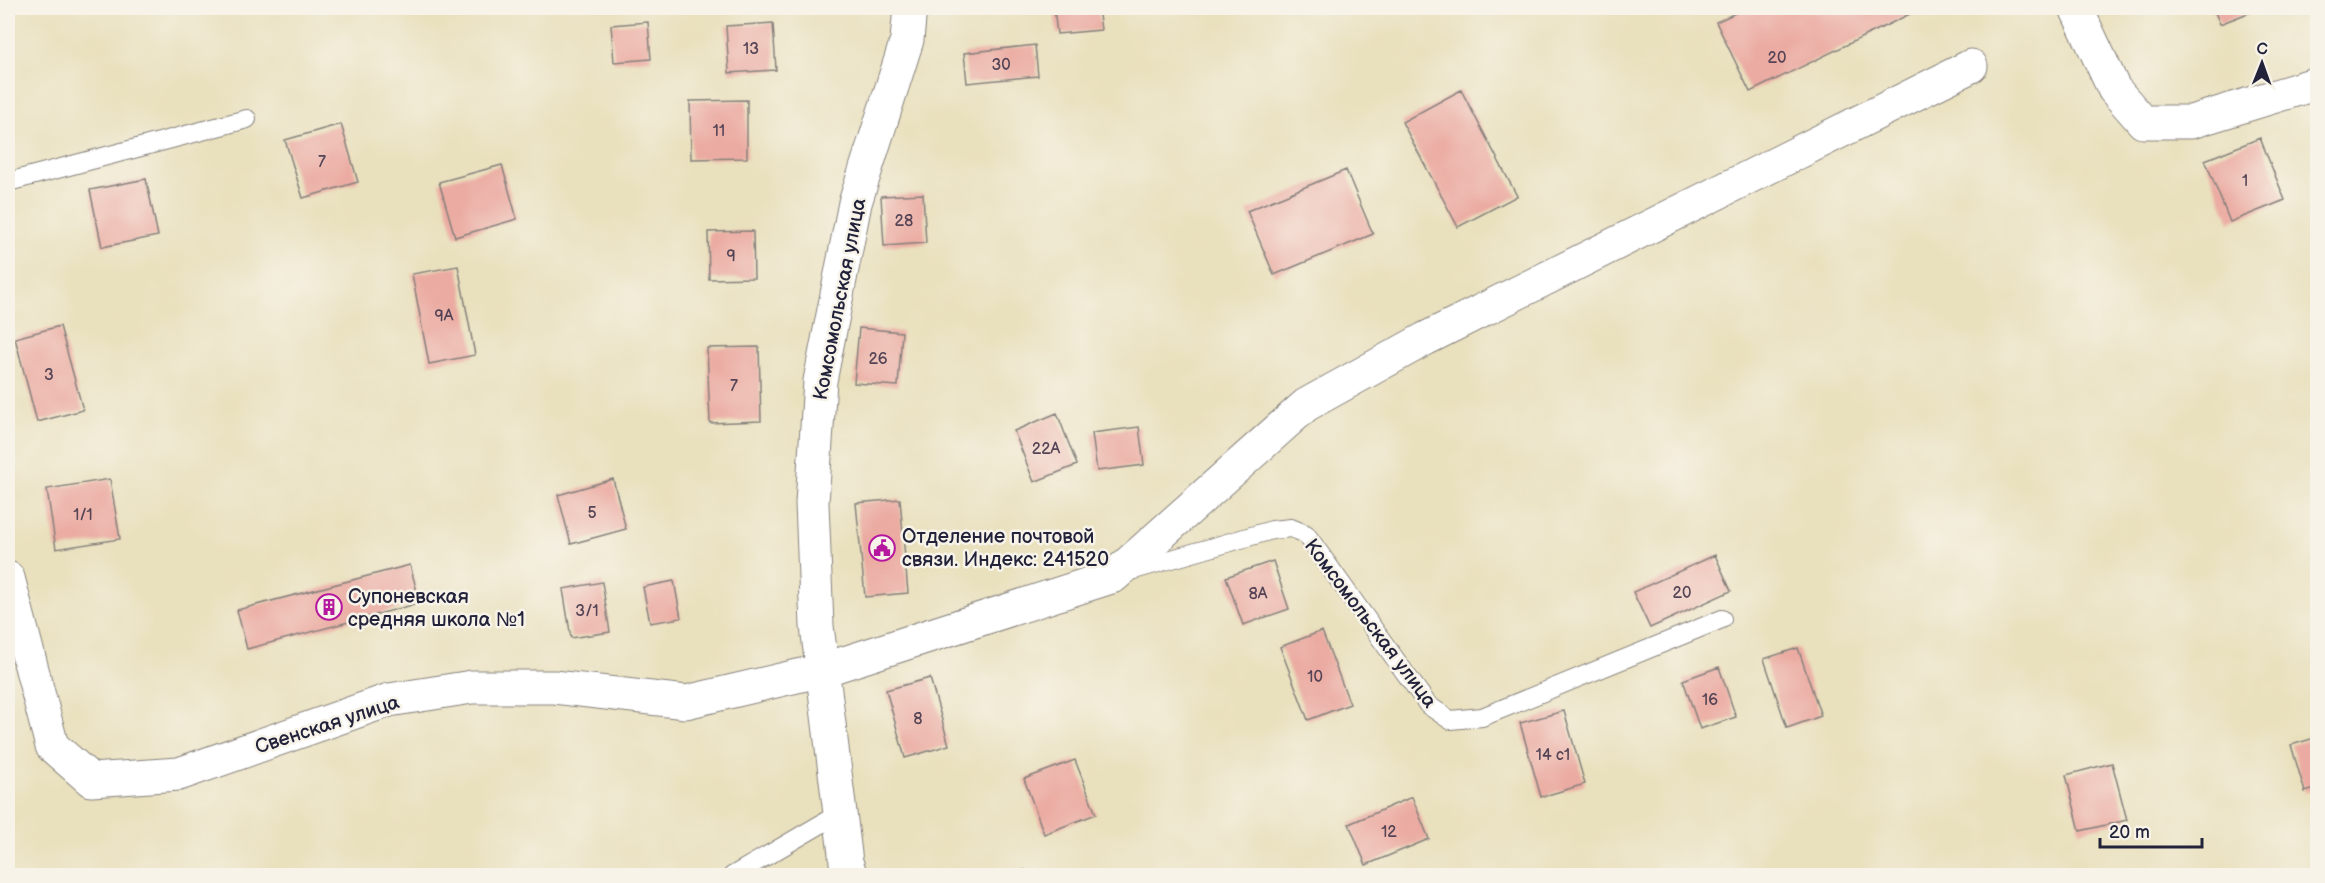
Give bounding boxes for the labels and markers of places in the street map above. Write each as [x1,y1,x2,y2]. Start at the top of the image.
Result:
place label: Отделение почтовой связи. Индекс: 241520 [902,525,1109,572]
public building icon: Отделение почтовой связи. Индекс: 241520 [867,533,897,563]
place label: Супоневская средняя школа №1 [348,585,525,632]
building icon: Супоневская средняя школа №1 [314,592,344,622]

